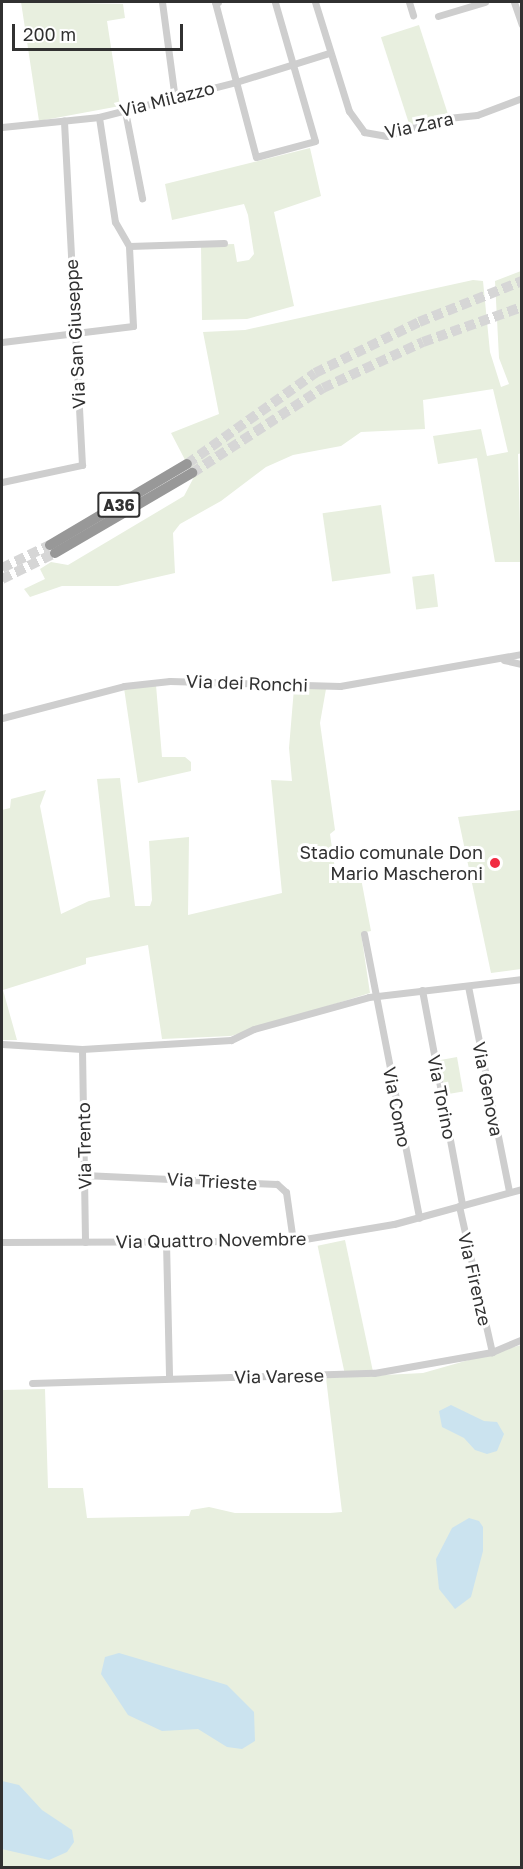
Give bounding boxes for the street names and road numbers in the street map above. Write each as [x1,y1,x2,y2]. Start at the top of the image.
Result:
street label: Via Milazzo [117,77,217,121]
street label: Via Zara [383,107,455,143]
street label: Via San Giuseppe [60,259,90,409]
road number: A36 [96,492,142,518]
street label: Via dei Ronchi [186,670,308,696]
street label: Via Genova [468,1040,508,1138]
street label: Via Torino [423,1053,461,1141]
street label: Via Como [379,1065,415,1149]
street label: Via Trento [72,1102,96,1190]
street label: Via Trieste [166,1168,258,1194]
street label: Via Quattro Novembre [115,1228,307,1252]
street label: Via Firenze [454,1230,496,1328]
street label: Via Varese [234,1364,324,1388]

